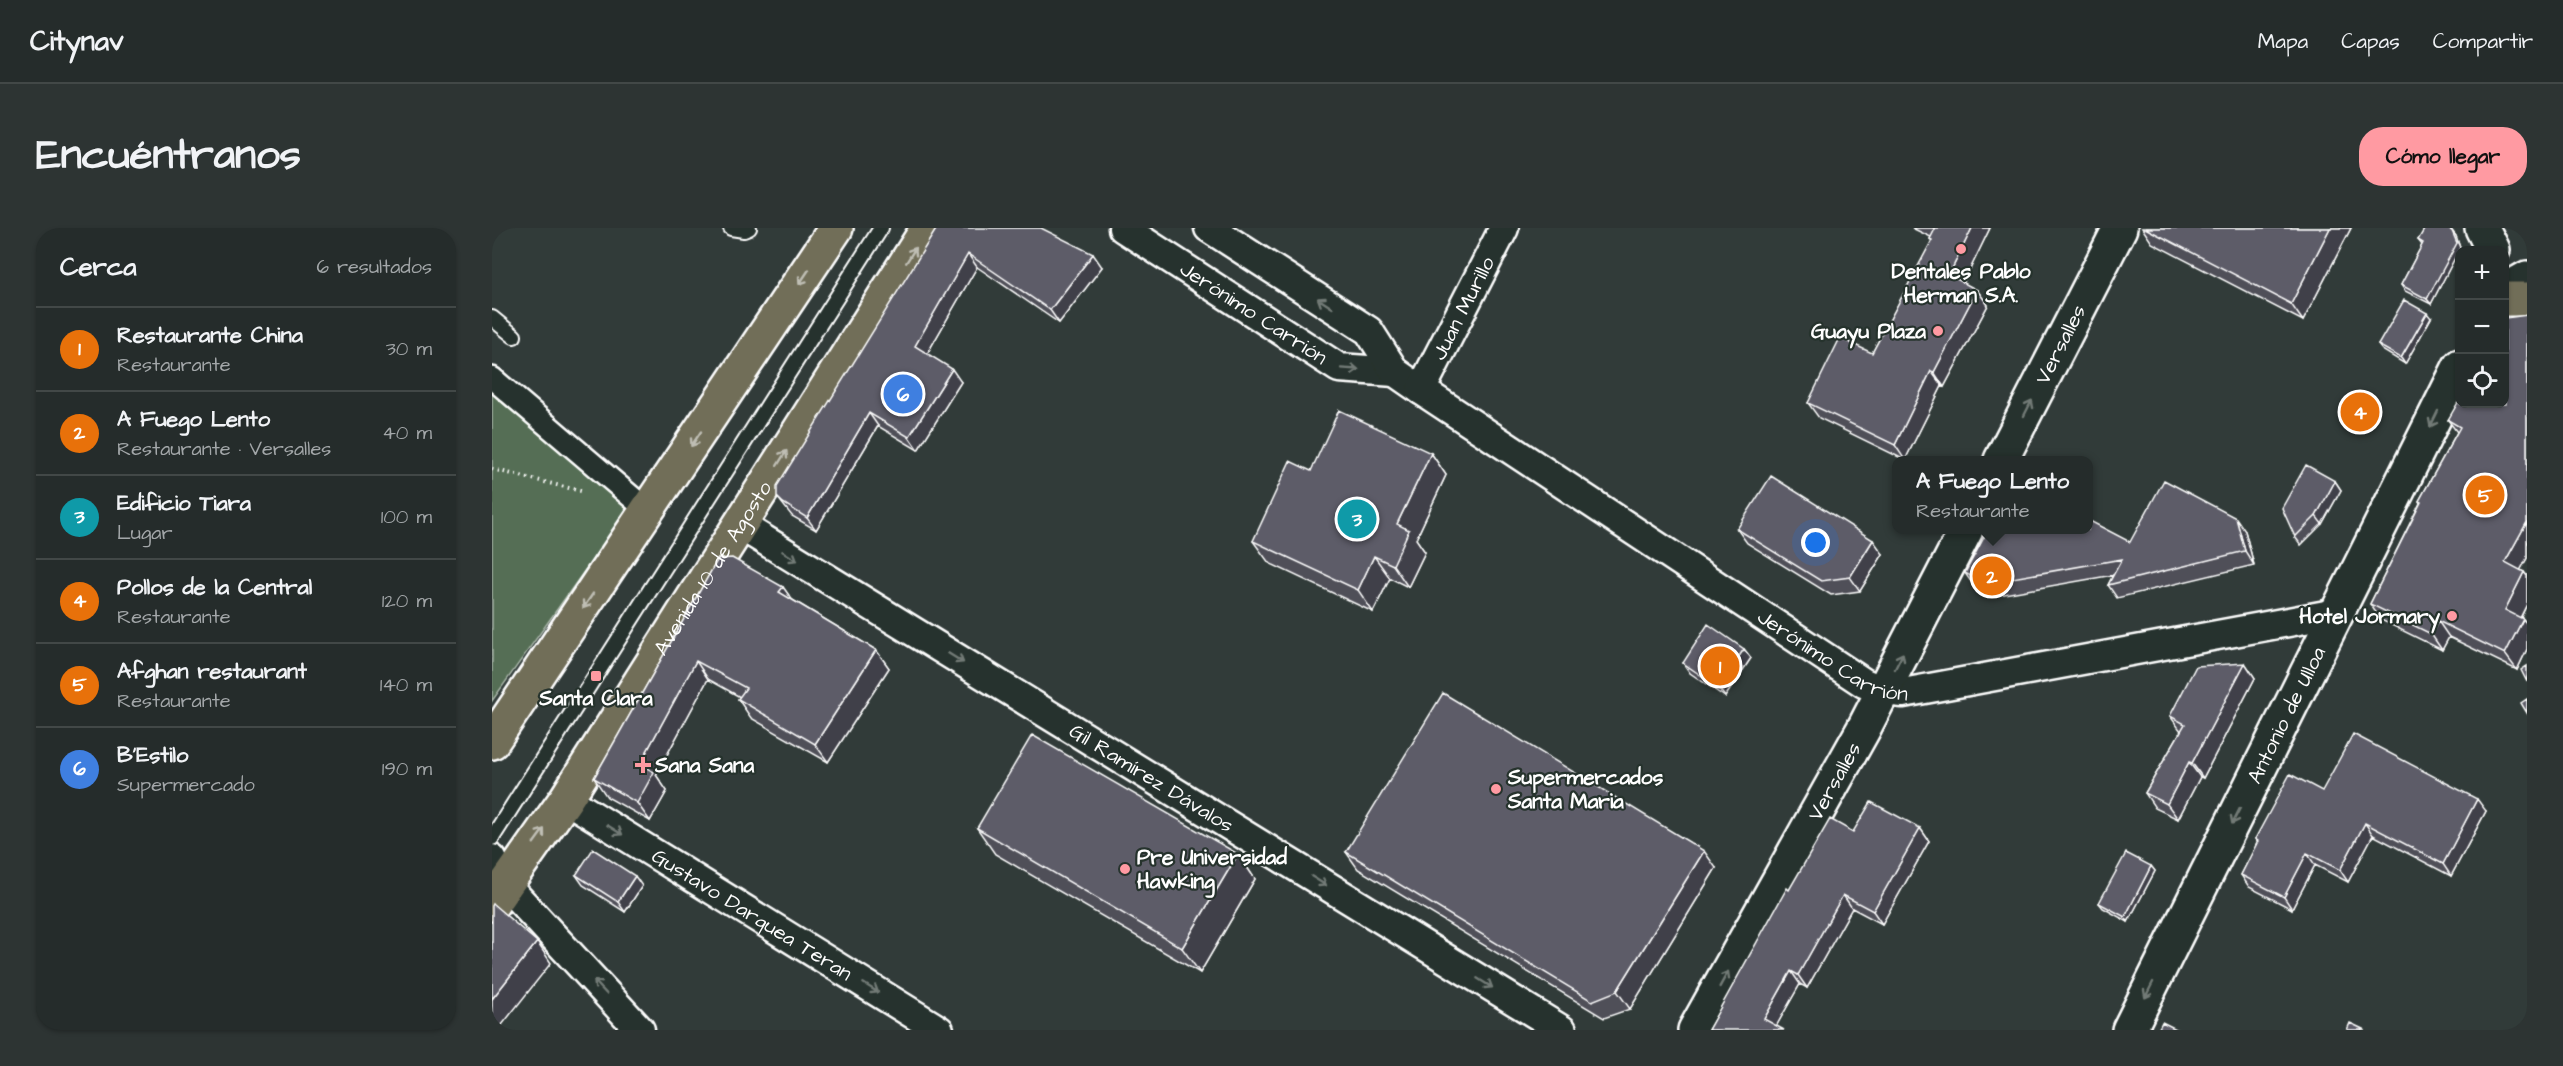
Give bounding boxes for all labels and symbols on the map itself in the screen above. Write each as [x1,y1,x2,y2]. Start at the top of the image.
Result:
marker: Dentales Pablo Herman S.A. [1954,242,1968,256]
one-way arrow [905,247,917,264]
street label: Juan Murillo [1425,251,1502,365]
street label: Jerónimo Carrión [1174,255,1333,372]
place label: Dentales Pablo Herman S.A. [1891,257,2031,310]
one-way arrow [798,268,810,285]
one-way arrow [1317,297,1334,309]
street label: Versalles [2028,300,2093,389]
place label: Guayu Plaza [1811,317,1926,349]
marker: Guayu Plaza [1931,324,1945,338]
one-way arrow [1339,363,1359,374]
pin: 6 [884,372,922,416]
pin: 4 [2340,390,2380,435]
one-way arrow [2023,400,2034,418]
one-way arrow [2427,409,2439,427]
one-way arrow [690,431,703,448]
one-way arrow [777,450,789,467]
pin: 5 [2466,472,2504,518]
street label: Avenida 10 de Agosto [647,475,779,661]
pin: 3 [1338,496,1376,542]
your location [1801,528,1830,557]
one-way arrow [781,550,798,562]
pin: 2 [1972,554,2012,598]
one-way arrow [581,592,593,609]
street label: Jerónimo Carrión [1752,602,1909,708]
place label: Hotel Jormary [2299,602,2440,634]
marker: Hotel Jormary [2445,609,2459,623]
street label: Antonio de Ulloa [2240,641,2333,789]
pin: 1 [1700,644,1740,688]
one-way arrow [947,652,964,664]
one-way arrow [1893,653,1905,670]
marker: Santa Clara [589,669,603,683]
place label: Santa Clara [538,684,653,713]
street label: Gil Ramírez Dávalos [1064,717,1239,840]
street label: Versalles [1801,737,1868,826]
place label: Sana Sana [654,751,754,780]
marker: Sana Sana [636,758,650,772]
place label: Supermercados Santa Maria [1507,763,1664,816]
marker: Supermercados Santa Maria [1489,782,1503,796]
one-way arrow [2230,806,2241,824]
one-way arrow [606,824,623,836]
one-way arrow [533,829,545,845]
street label: Gustavo Darquea Teran [646,842,858,988]
place label: Pre Universidad Hawking [1137,843,1287,898]
marker: Pre Universidad Hawking [1118,862,1132,876]
one-way arrow [1310,875,1327,887]
one-way arrow [1718,971,1730,988]
one-way arrow [1476,977,1493,989]
one-way arrow [594,980,608,995]
one-way arrow [2142,981,2154,999]
one-way arrow [862,982,879,994]

